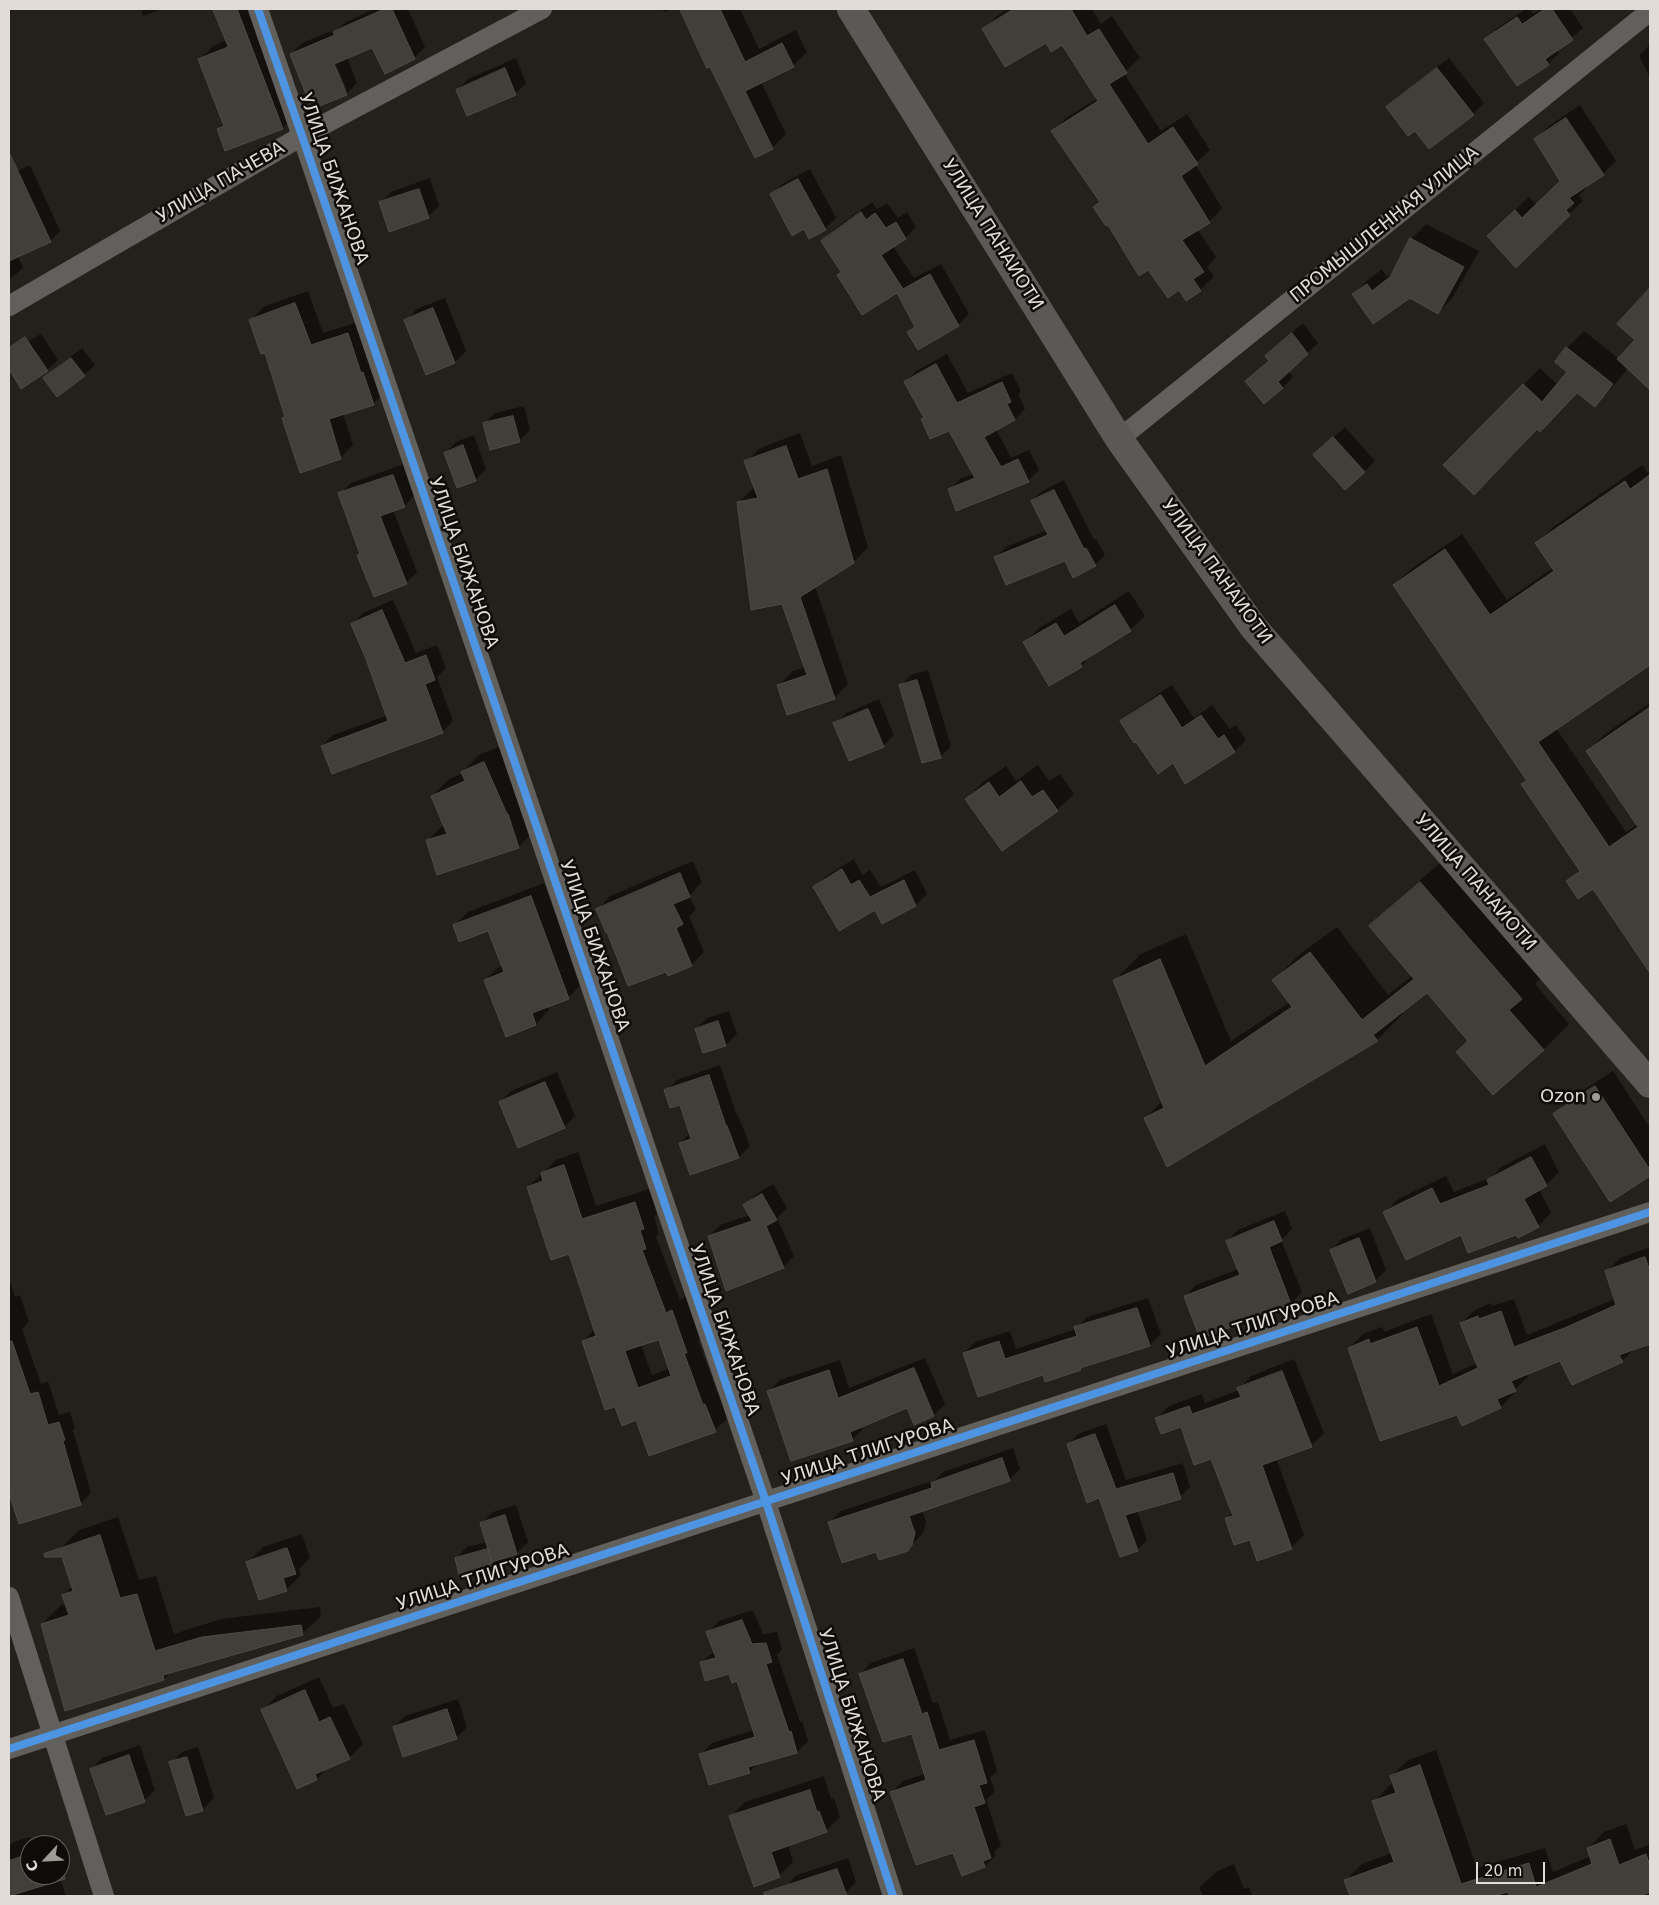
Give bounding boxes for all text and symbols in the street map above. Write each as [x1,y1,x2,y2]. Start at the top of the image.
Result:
street label: УЛИЦА БИЖАНОВА [294,90,372,268]
street label: УЛИЦА ПАЧЕВА [153,138,289,228]
street label: ПРОМЫШЛЕННАЯ УЛИЦА [1287,142,1483,308]
street label: УЛИЦА ПАНАИОТИ [937,156,1047,314]
street label: УЛИЦА БИЖАНОВА [424,474,502,652]
street label: УЛИЦА ПАНАИОТИ [1156,495,1276,649]
street label: УЛИЦА ПАНАИОТИ [1410,810,1540,956]
street label: УЛИЦА БИЖАНОВА [555,857,633,1035]
place label: Ozon [1540,1086,1586,1108]
marker: Ozon [1590,1091,1602,1103]
street label: УЛИЦА БИЖАНОВА [685,1241,763,1419]
street label: УЛИЦА ТЛИГУРОВА [1164,1288,1342,1364]
street label: УЛИЦА ТЛИГУРОВА [779,1415,957,1491]
street label: УЛИЦА ТЛИГУРОВА [394,1540,572,1616]
street label: УЛИЦА БИЖАНОВА [813,1626,889,1804]
north arrow [20,1835,70,1885]
scale bar [1479,1852,1548,1884]
text: С [23,1858,42,1874]
text: 20 m [1484,1862,1522,1880]

